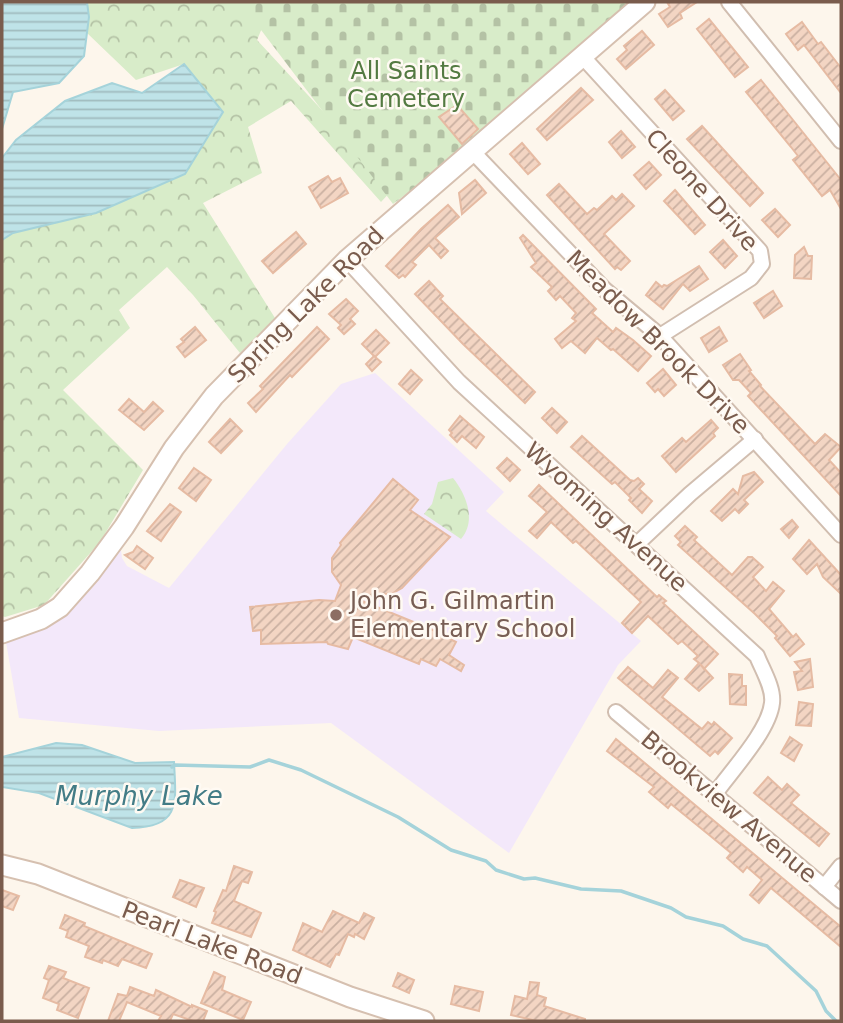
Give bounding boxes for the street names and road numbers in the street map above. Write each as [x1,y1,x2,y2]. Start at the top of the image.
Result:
street label: Cleone Drive [640,123,764,257]
street label: Spring Lake Road [222,221,390,389]
street label: Meadow Brook Drive [560,244,756,440]
street label: Wyoming Avenue [519,437,693,597]
street label: Brookview Avenue [635,725,823,889]
street label: Pearl Lake Road [118,896,306,990]

